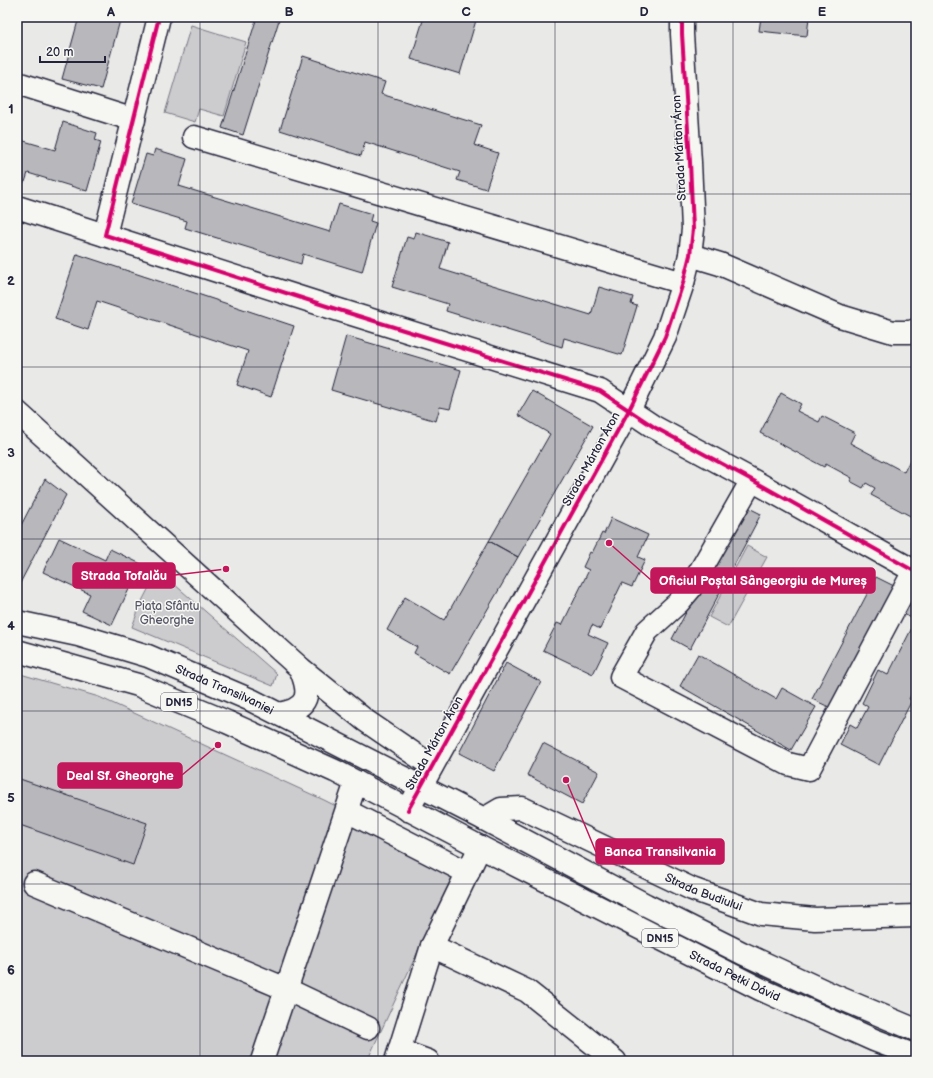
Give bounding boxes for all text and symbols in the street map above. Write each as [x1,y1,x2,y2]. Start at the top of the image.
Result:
text: A [106,4,115,20]
text: B [284,4,294,20]
text: C [461,4,471,20]
text: D [639,4,649,20]
text: E [818,4,827,20]
scale bar [40,38,105,64]
text: 20 m [46,45,73,60]
street label: Strada Márton Áron [667,95,690,201]
text: 1 [8,101,14,117]
text: 2 [7,273,15,289]
street label: Strada Márton Áron [558,408,624,509]
text: 3 [7,445,15,461]
callout: Strada Tofalău [73,563,175,588]
text: Strada Tofalău [81,568,167,584]
callout: Oficiul Poștal Sângeorgiu de Mureș [651,568,875,593]
text: Oficiul Poștal Sângeorgiu de Mureș [659,573,867,589]
park label: Piața Sfântu Gheorghe [134,599,200,628]
text: 4 [7,618,15,634]
street label: Strada Transilvaniei [173,662,276,718]
street label: Strada Márton Áron [401,692,467,793]
road number: DN15 [161,693,197,711]
callout: Deal Sf. Gheorghe [58,763,182,788]
text: Deal Sf. Gheorghe [66,768,174,784]
text: 5 [7,790,15,806]
callout: Banca Transilvania [596,839,724,864]
text: Banca Transilvania [604,844,716,860]
street label: Strada Budiului [662,870,744,915]
road number: DN15 [642,929,678,947]
street label: Strada Petki Dávid [687,947,783,1005]
text: 6 [7,962,15,978]

